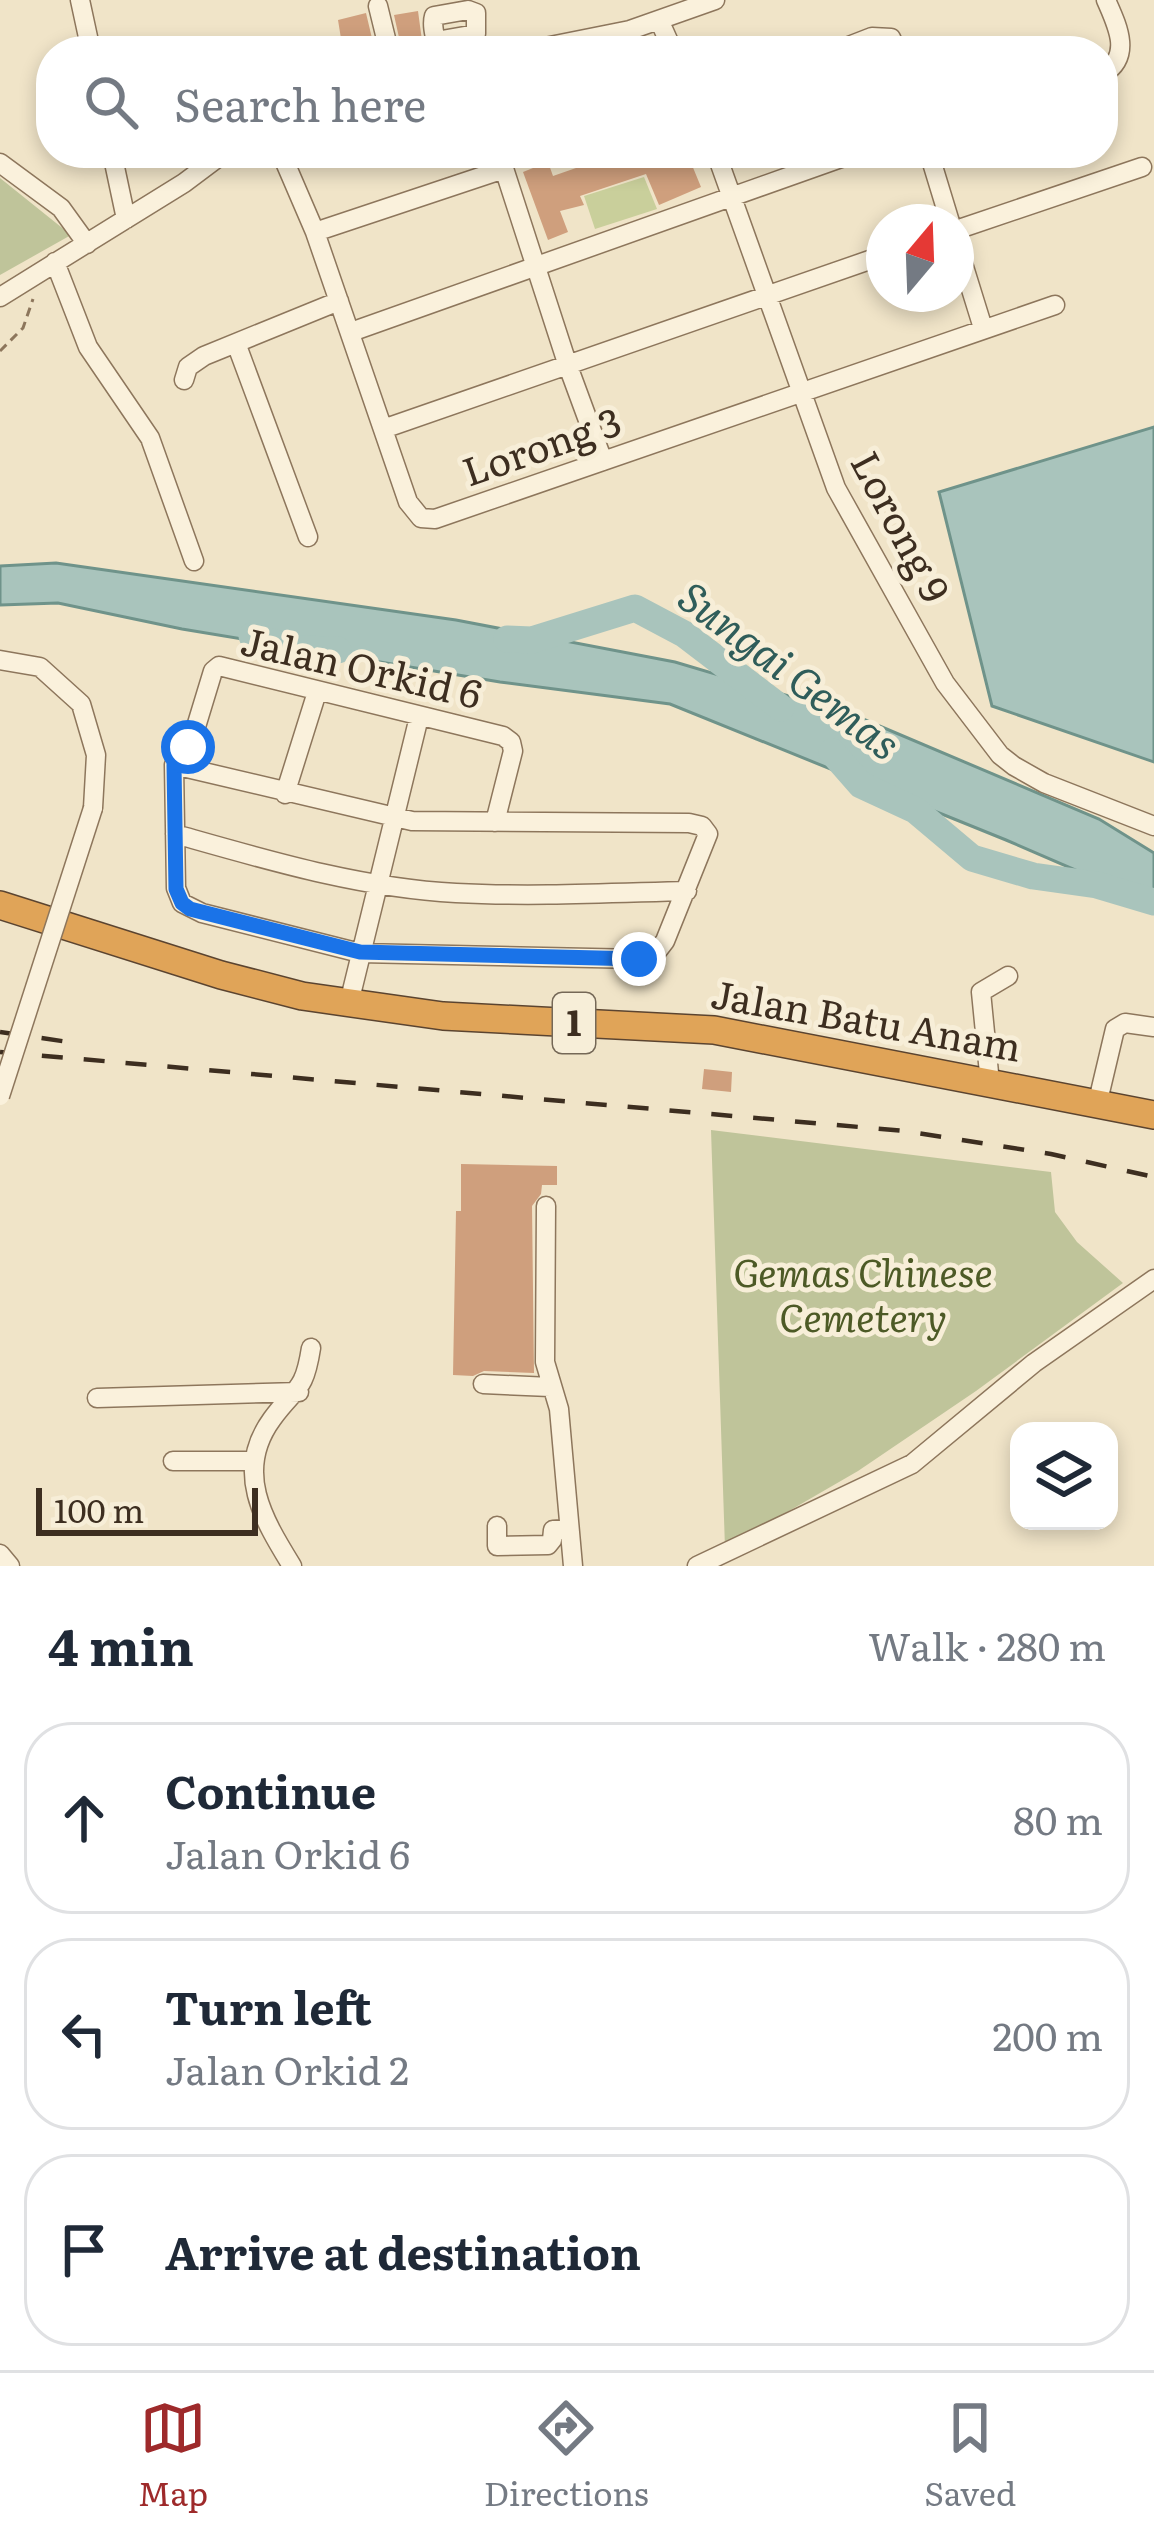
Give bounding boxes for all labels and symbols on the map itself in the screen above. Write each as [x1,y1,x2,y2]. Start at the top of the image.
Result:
north arrow [866,204,974,312]
street label: Lorong 3 [454,390,628,498]
street label: Lorong 9 [839,440,967,611]
water label: Sungai Gemas [667,564,915,773]
street label: Jalan Orkid 6 [236,609,488,721]
route start [161,720,215,774]
route end [612,932,666,986]
street label: Jalan Batu Anam [707,962,1026,1074]
road number: 1 [553,993,595,1053]
park label: Gemas Chinese Cemetery [733,1241,993,1344]
scale bar [36,1482,258,1535]

